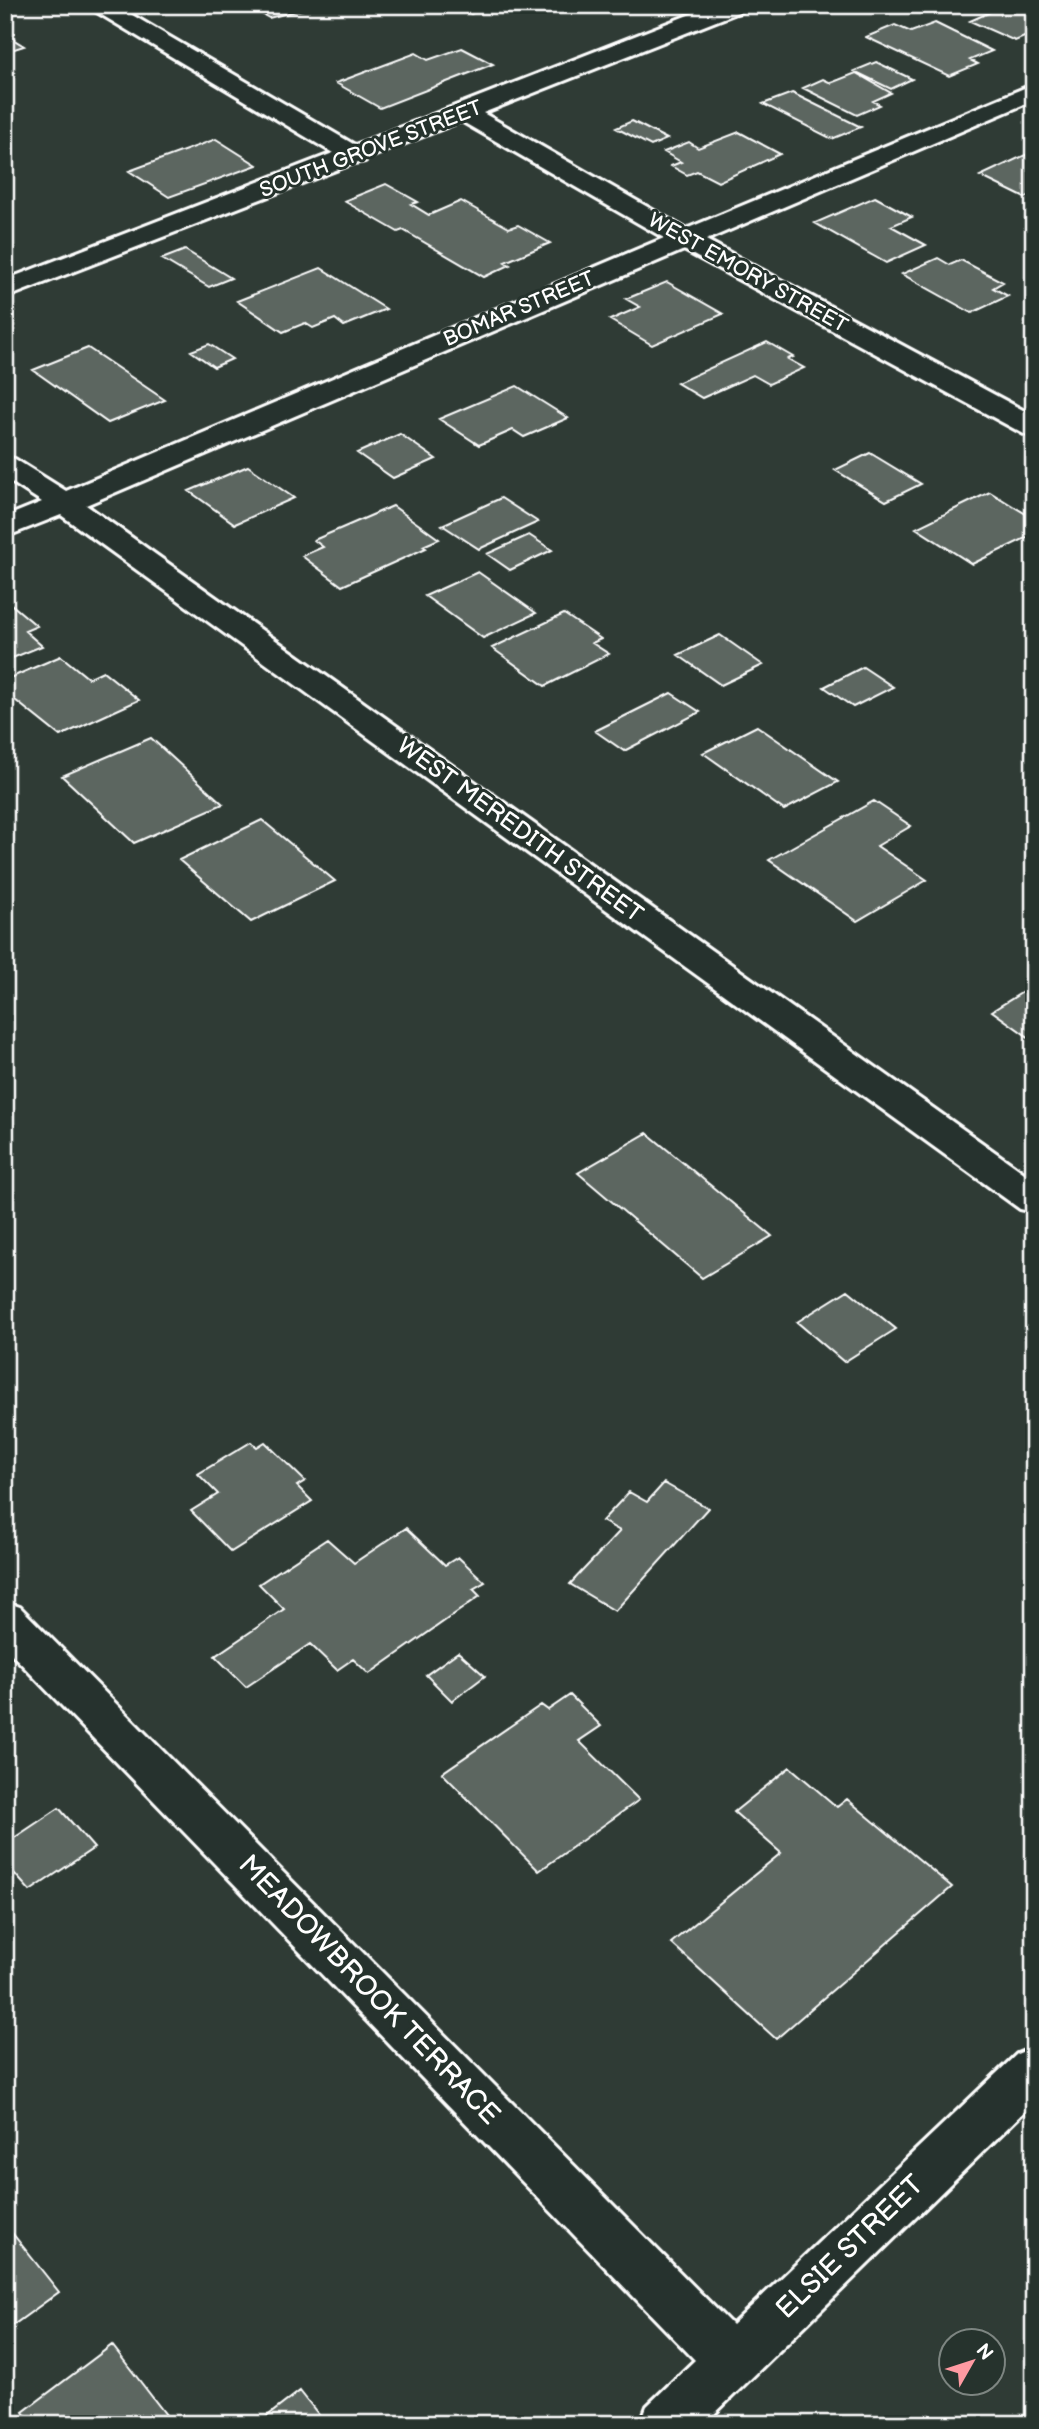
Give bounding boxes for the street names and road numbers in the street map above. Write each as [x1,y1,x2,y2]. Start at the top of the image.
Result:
street label: SOUTH GROVE STREET [256,95,486,203]
street label: WEST EMORY STREET [644,208,852,338]
street label: BOMAR STREET [440,266,599,352]
street label: WEST MEREDITH STREET [391,731,649,929]
street label: MEADOWBROOK TERRACE [231,1848,507,2132]
street label: ELSIE STREET [769,2168,931,2326]

